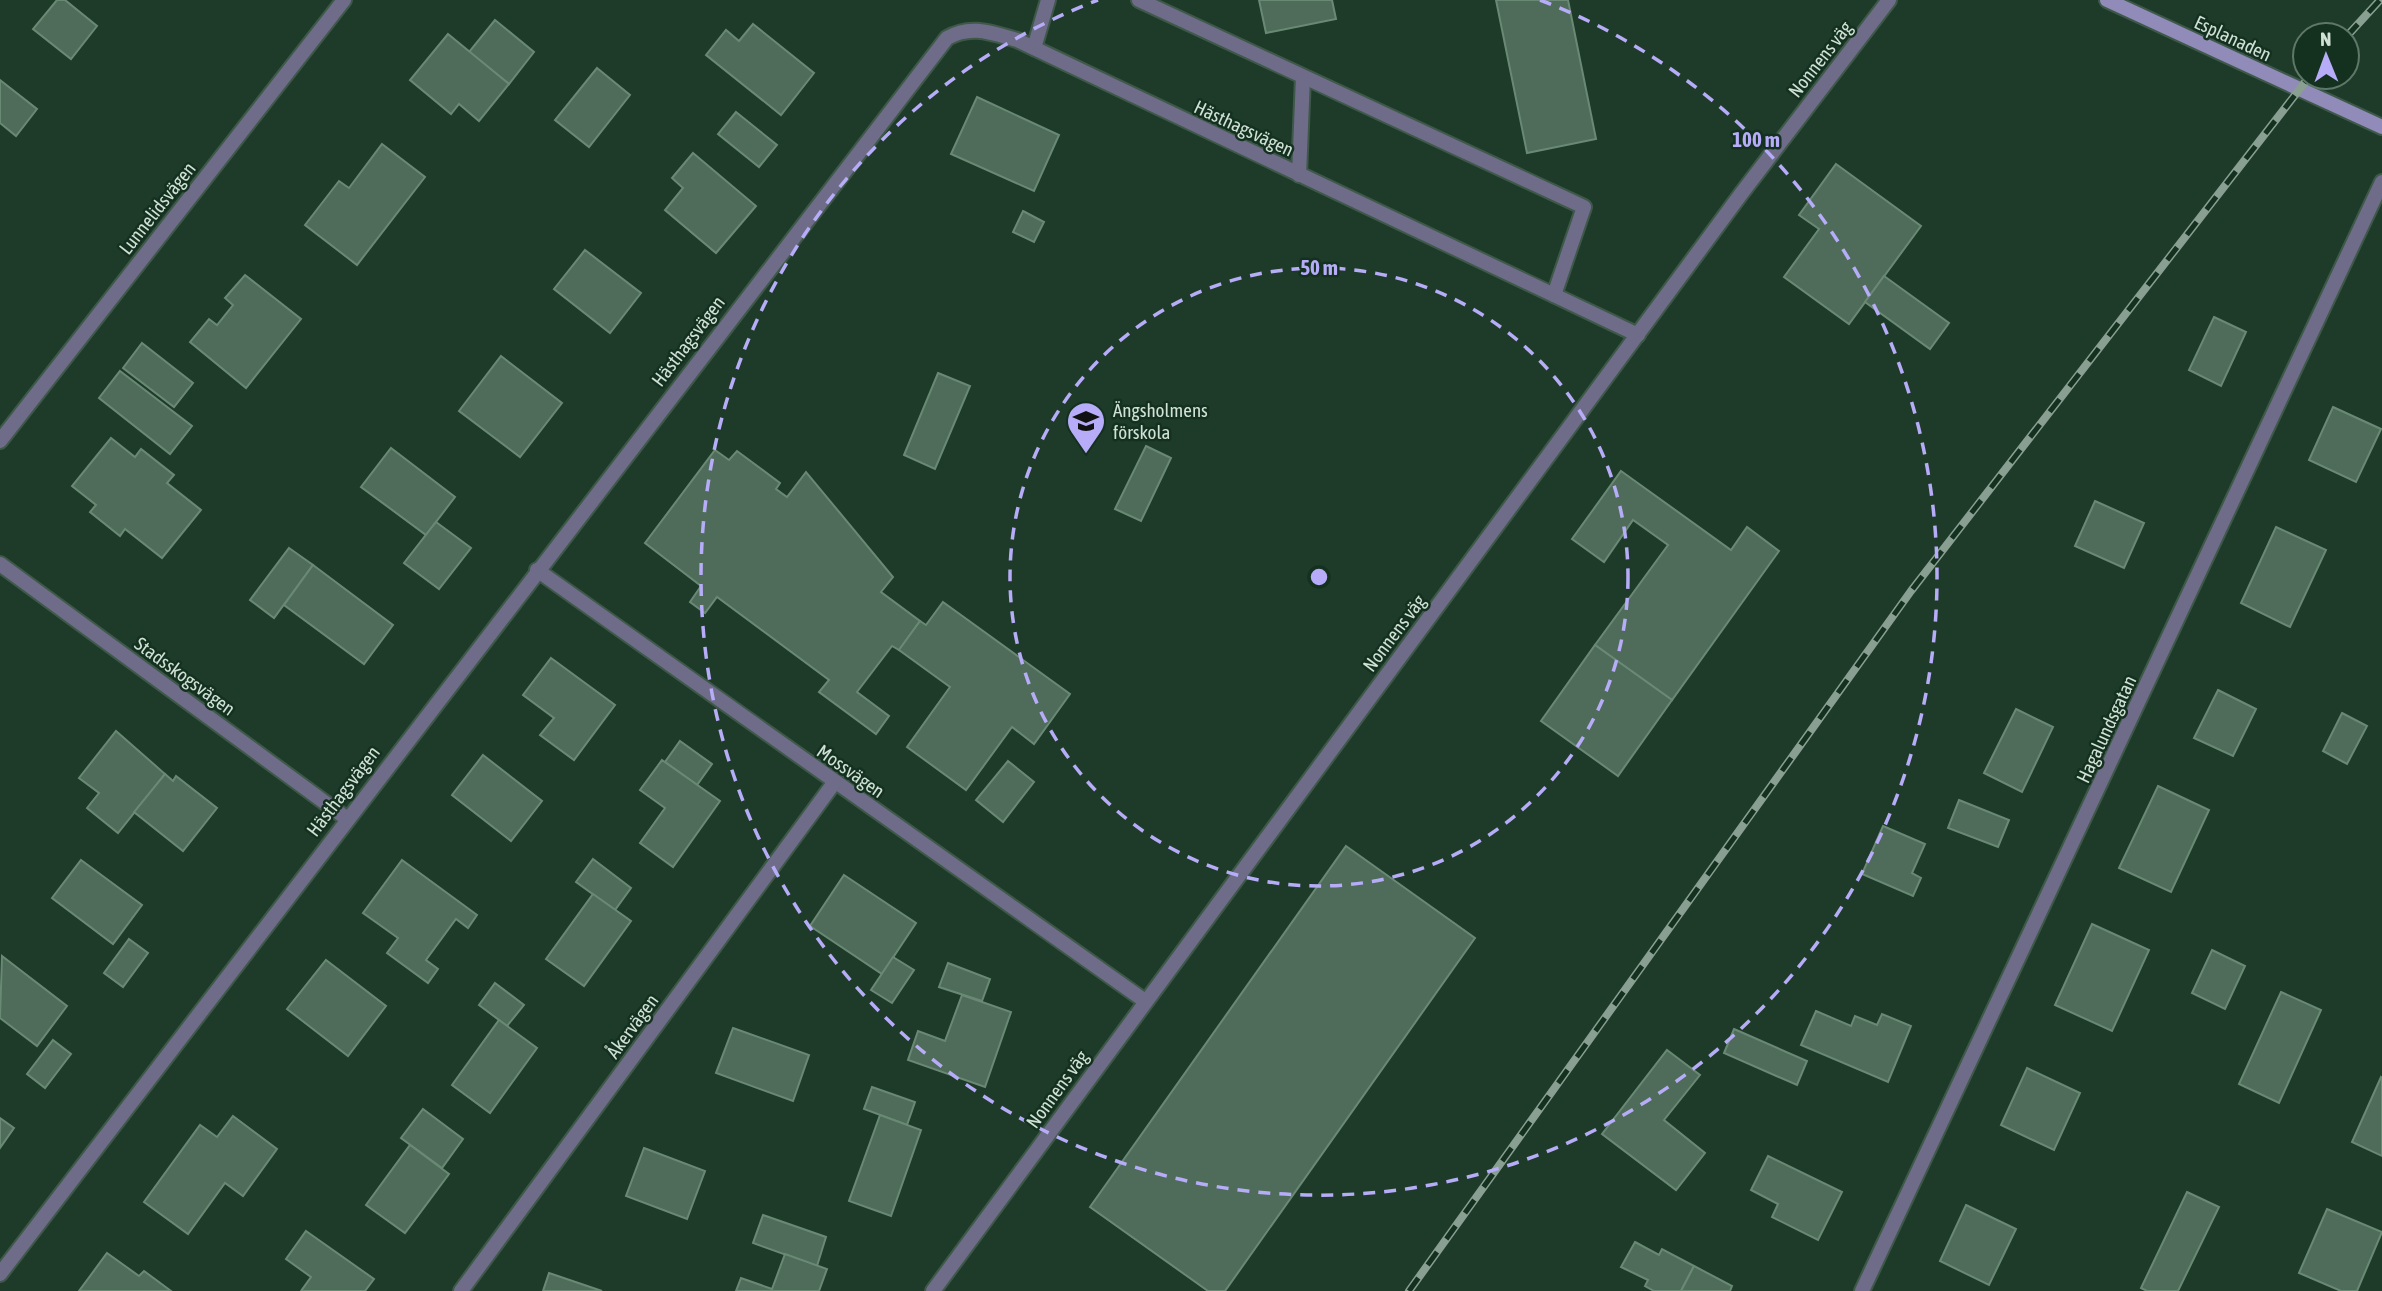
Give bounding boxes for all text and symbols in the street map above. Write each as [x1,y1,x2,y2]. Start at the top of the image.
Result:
street label: Esplanaden [2191,11,2275,65]
street label: Nonnens väg [1784,16,1857,101]
north arrow [2291,21,2361,91]
text: N [2320,28,2332,50]
street label: Hästhagsvägen [1191,95,1297,161]
text: 100 m [1732,127,1780,151]
street label: Lunnelidsvägen [114,158,200,258]
text: 50 m [1300,255,1338,279]
street label: Hästhagsvägen [647,292,729,390]
place label: Ängsholmens förskola [1113,399,1208,443]
school or university icon: Ängsholmens förskola [1065,400,1107,455]
centre of rings [1307,565,1331,589]
street label: Nonnens väg [1358,590,1430,676]
street label: Stadsskogsvägen [131,632,239,720]
street label: Hagalundsgatan [2072,672,2140,786]
street label: Mossvägen [813,740,889,802]
street label: Hästhagsvägen [302,742,384,840]
street label: Åkervägen [601,990,663,1062]
street label: Nonnens väg [1022,1045,1093,1132]

